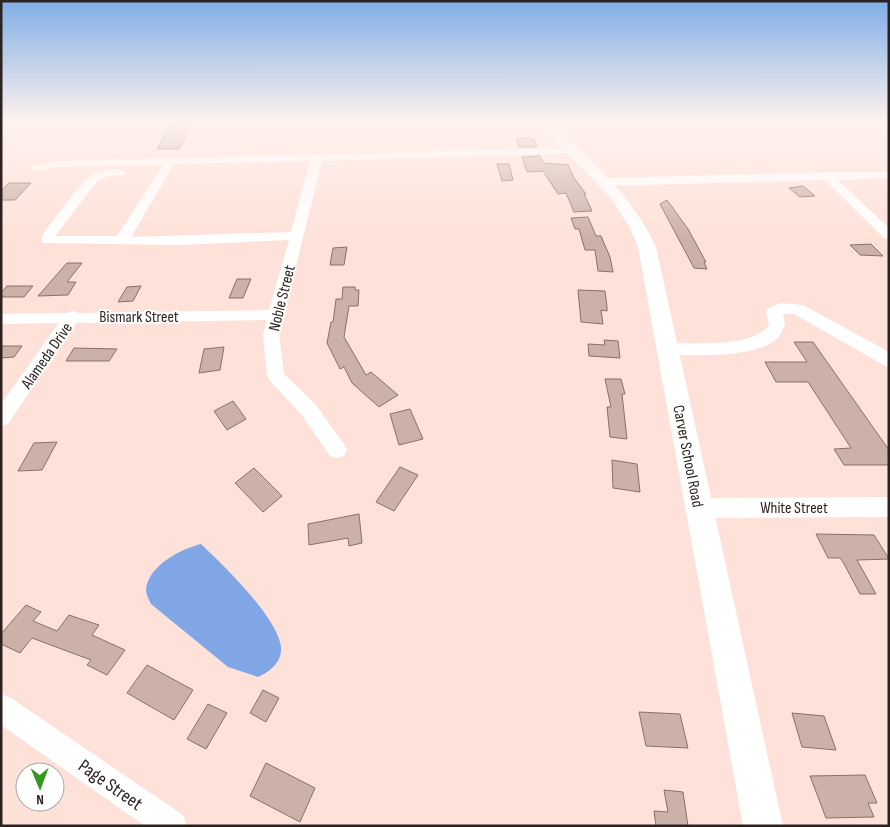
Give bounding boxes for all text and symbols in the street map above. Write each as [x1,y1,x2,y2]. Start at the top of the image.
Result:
street label: Noble Street [265,263,300,333]
street label: Bismark Street [99,308,179,327]
street label: Alameda Drive [17,319,77,393]
street label: Carver School Road [668,404,707,509]
street label: White Street [760,499,828,518]
street label: Page Street [74,755,147,816]
north arrow [15,762,65,812]
text: N [36,791,44,808]

